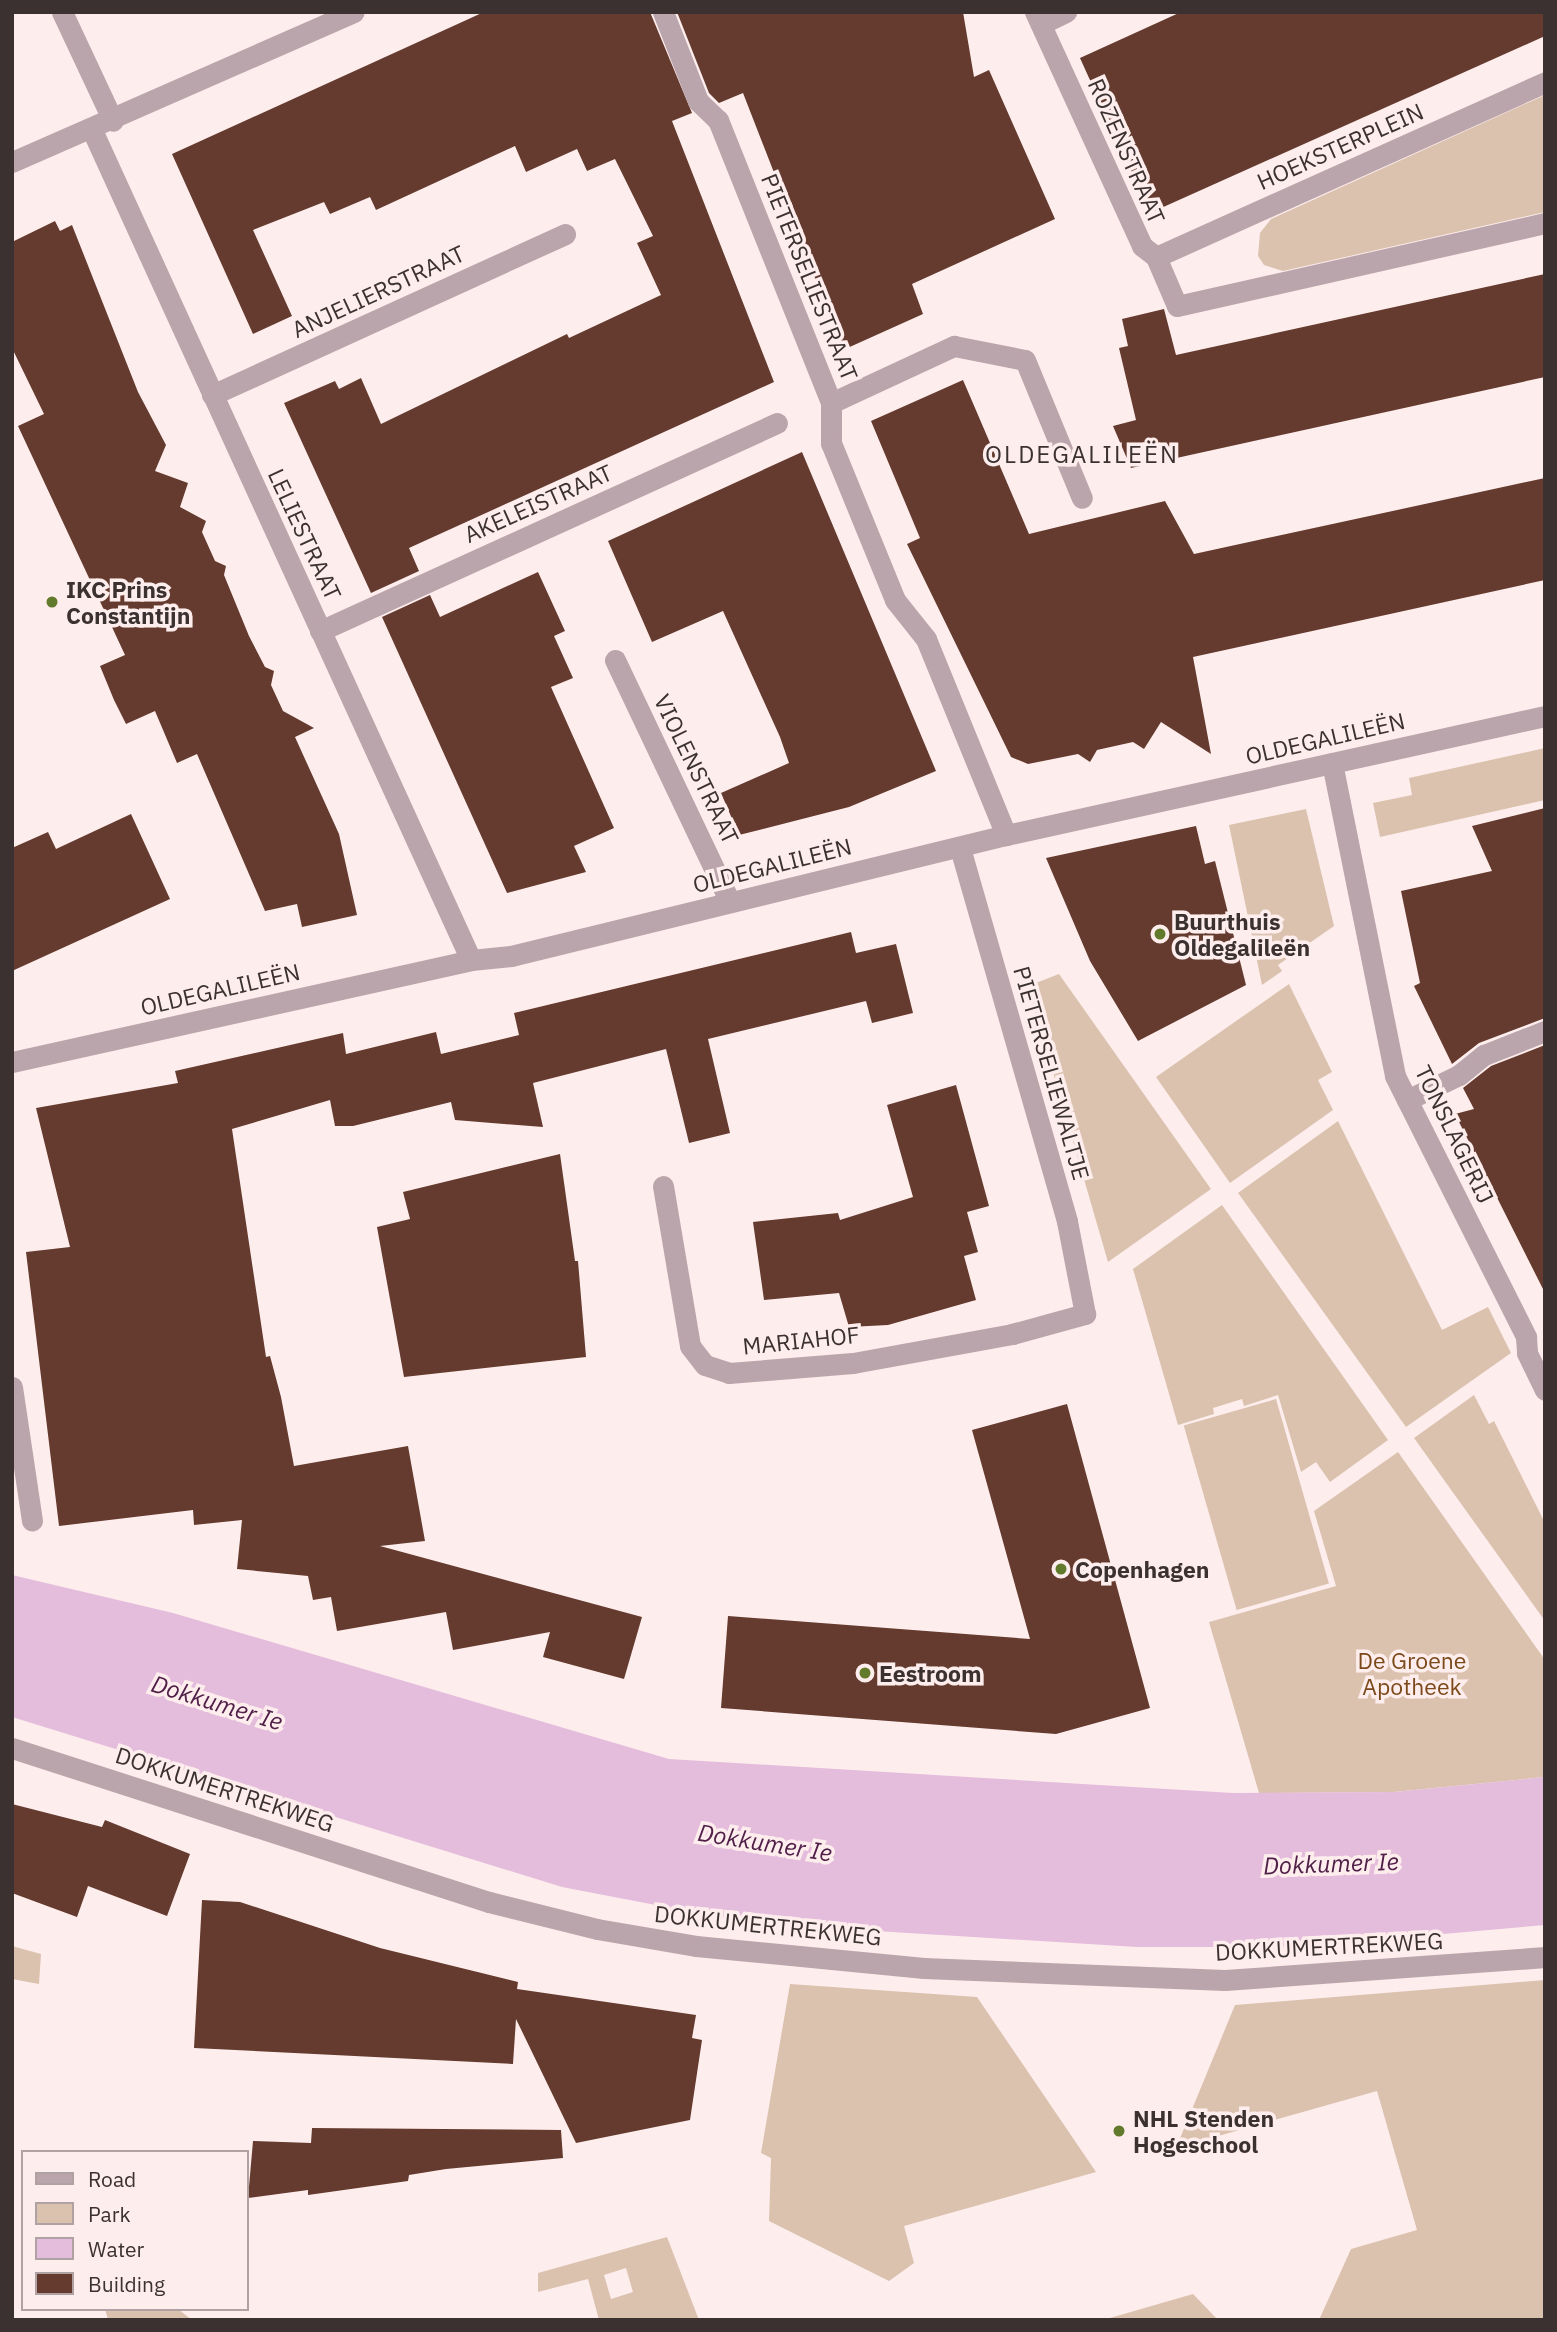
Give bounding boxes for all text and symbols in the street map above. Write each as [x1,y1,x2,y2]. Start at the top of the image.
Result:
street label: ROZENSTRAAT [1083,74,1171,228]
street label: HOEKSTERPLEIN [1253,97,1427,195]
street label: PIETERSELIESTRAAT [756,169,864,385]
street label: ANJELIERSTRAAT [287,239,469,343]
district label: OLDEGALILEËN [987,441,1177,469]
street label: AKELEISTRAAT [460,458,616,548]
street label: LELIESTRAAT [263,464,347,604]
place label: IKC Prins Constantijn [66,575,190,629]
marker: IKC Prins Constantijn [44,594,60,610]
street label: VIOLENSTRAAT [649,690,745,848]
street label: OLDEGALILEËN [1243,706,1407,770]
street label: OLDEGALILEËN [690,832,854,898]
place label: Buurthuis Oldegalileën [1174,907,1310,961]
marker: Buurthuis Oldegalileën [1152,926,1168,942]
street label: OLDEGALILEËN [138,957,302,1021]
street label: PIETERSELIEWALTJE [1008,963,1096,1183]
street label: TONSLAGERIJ [1410,1061,1500,1207]
street label: MARIAHOF [741,1320,861,1360]
place label: Copenhagen [1075,1555,1210,1583]
marker: Copenhagen [1053,1561,1069,1577]
park label: De Groene Apotheek [1358,1646,1466,1700]
place label: Eestroom [879,1659,982,1687]
marker: Eestroom [857,1665,873,1681]
water label: Dokkumer Ie [148,1669,286,1737]
street label: DOKKUMERTREKWEG [112,1741,338,1837]
water label: Dokkumer Ie [696,1818,834,1868]
water label: Dokkumer Ie [1263,1847,1399,1881]
street label: DOKKUMERTREKWEG [653,1899,883,1951]
street label: DOKKUMERTREKWEG [1214,1926,1444,1966]
place label: NHL Stenden Hogeschool [1133,2104,1274,2158]
marker: NHL Stenden Hogeschool [1111,2123,1127,2139]
legend [21,2150,248,2311]
text: Road [88,2165,136,2193]
text: Park [88,2200,131,2228]
text: Water [88,2235,144,2263]
text: Building [88,2270,165,2298]

